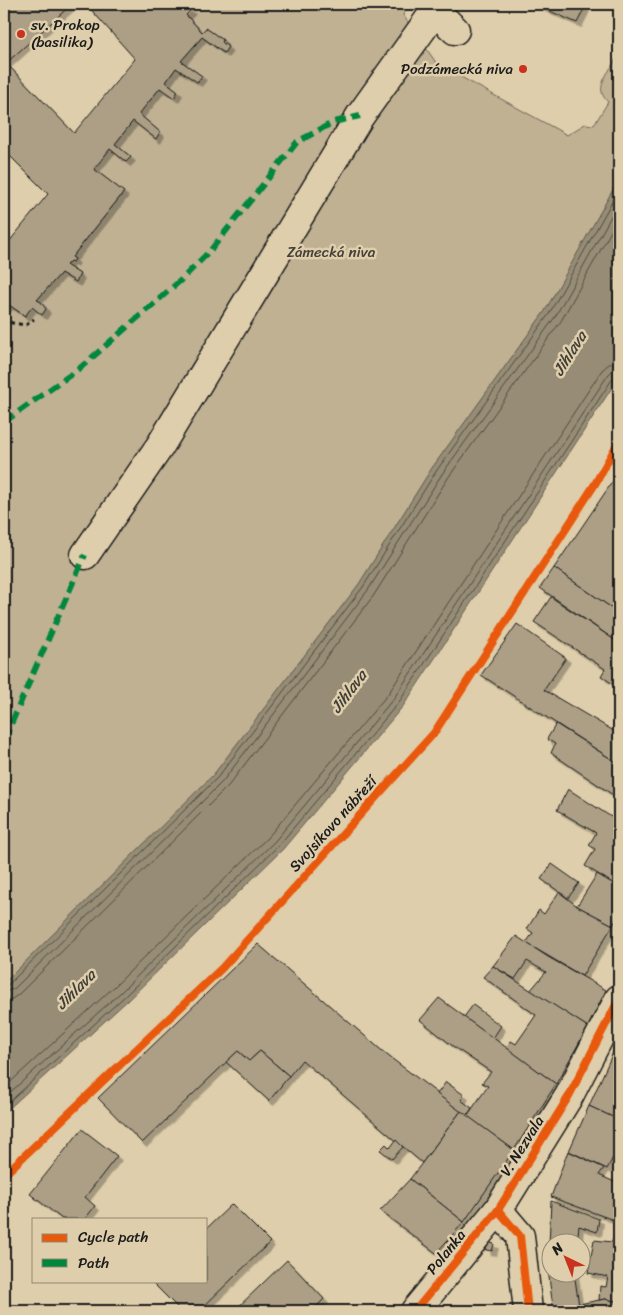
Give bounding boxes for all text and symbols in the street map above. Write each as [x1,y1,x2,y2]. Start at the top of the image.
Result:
place label: sv. Prokop (basilika) [30,12,100,55]
marker: sv. Prokop (basilika) [15,28,27,40]
place label: Podzámecká niva [401,56,513,82]
marker: Podzámecká niva [517,63,529,75]
park label: Zámecká niva [287,239,376,265]
water label: Jihlava [544,323,596,381]
water label: Jihlava [322,662,376,719]
street label: Svojsíkovo nábřeží [282,769,385,878]
water label: Jihlava [48,961,104,1017]
street label: V. Nezvala [493,1110,551,1182]
legend [32,1218,208,1282]
street label: Polanka [419,1223,473,1280]
text: Cycle path [78,1224,149,1250]
north arrow [540,1232,590,1282]
text: N [545,1236,570,1262]
text: Path [78,1250,109,1276]

